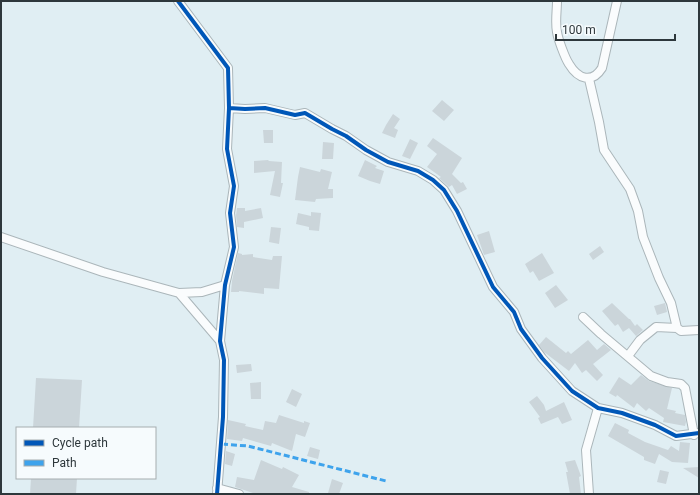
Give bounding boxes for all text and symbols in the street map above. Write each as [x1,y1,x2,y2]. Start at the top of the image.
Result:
scale bar [556,16,675,42]
text: 100 m [562,23,596,37]
legend [16,427,156,479]
text: Cycle path [52,436,108,450]
text: Path [52,456,77,470]

